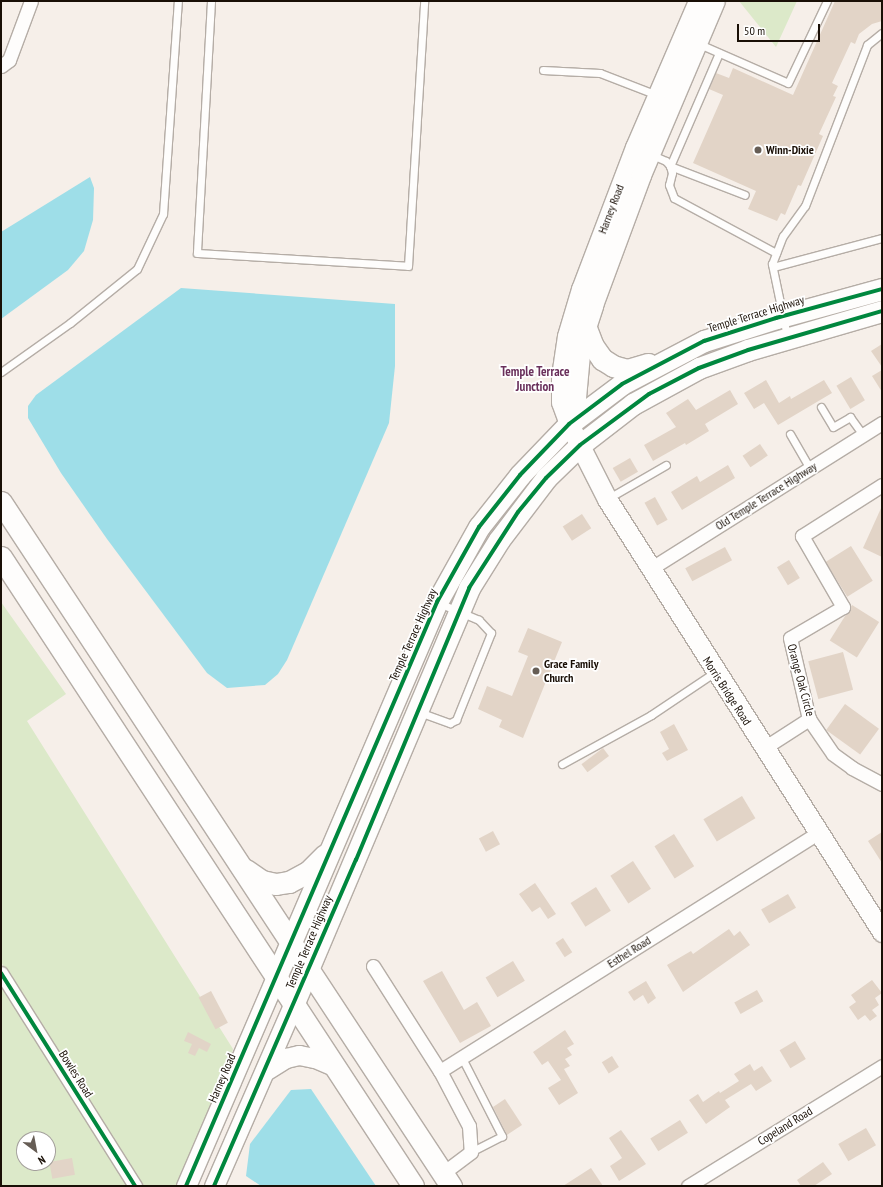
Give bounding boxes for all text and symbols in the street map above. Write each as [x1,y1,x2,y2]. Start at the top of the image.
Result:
scale bar [739,16,822,42]
text: 50 m [744,23,765,38]
place label: Winn-Dixie [766,143,814,157]
marker: Winn-Dixie [753,145,763,155]
street label: Harney Road [595,182,627,236]
street label: Temple Terrace Highway [706,292,806,336]
district label: Temple Terrace Junction [500,365,570,396]
street label: Old Temple Terrace Highway [712,459,820,533]
street label: Temple Terrace Highway [386,586,440,684]
street label: Orange Oak Circle [784,642,818,718]
street label: Morris Bridge Road [700,654,754,728]
place label: Grace Family Church [544,657,598,685]
marker: Grace Family Church [531,666,541,676]
street label: Temple Terrace Highway [283,893,335,991]
street label: Esthel Road [605,933,653,971]
street label: Bowles Road [56,1048,96,1100]
street label: Harney Road [205,1051,239,1105]
street label: Copeland Road [755,1104,815,1148]
north arrow [16,1131,56,1171]
text: N [36,1153,48,1168]

